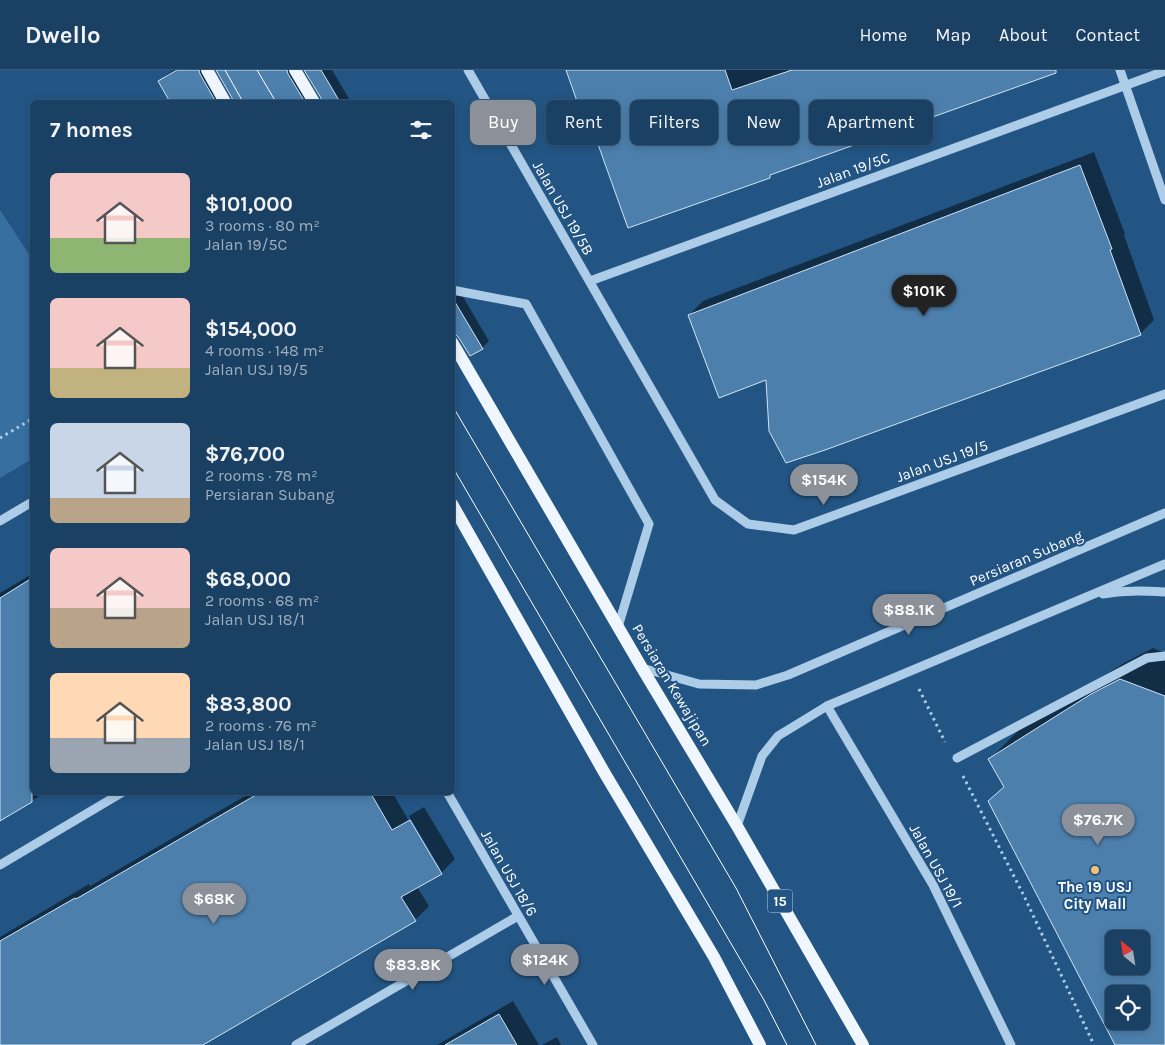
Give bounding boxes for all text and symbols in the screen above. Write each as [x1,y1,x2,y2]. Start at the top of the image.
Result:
text: Dwello [25,21,101,49]
text: Home [859,24,907,46]
text: Map [935,24,971,46]
text: About [999,24,1048,46]
text: Contact [1076,24,1140,46]
chip: Buy [470,100,536,145]
chip: Rent [546,100,620,145]
chip: Filters [630,100,718,145]
chip: New [728,100,799,145]
chip: Apartment [809,100,933,145]
icon: filters [407,116,435,144]
text: 7 homes [50,118,133,142]
street label: Jalan 19/5C [814,148,892,192]
street label: Jalan USJ 19/5B [529,158,597,258]
text: $101,000 [205,192,293,216]
icon: home [90,193,150,253]
text: 3 rooms · 80 m² [205,216,320,235]
text: Jalan 19/5C [205,235,287,254]
pin: $101K [889,274,959,317]
text: $101K [902,281,946,300]
text: $154,000 [205,317,297,341]
icon: home [90,318,150,378]
text: 4 rooms · 148 m² [205,341,324,360]
text: Jalan USJ 19/5 [205,360,308,379]
street label: Jalan USJ 19/5 [894,436,990,486]
text: $76,700 [205,442,285,466]
icon: home [90,443,150,503]
pin: $154K [789,464,859,506]
text: 2 rooms · 78 m² [205,466,318,485]
text: $154K [801,470,847,489]
text: Persiaran Subang [205,485,334,504]
street label: Persiaran Subang [967,526,1086,590]
text: $68,000 [205,567,291,591]
icon: home [90,568,150,628]
text: 2 rooms · 68 m² [205,591,319,610]
pin: $88.1K [868,594,950,636]
text: $88.1K [883,600,935,619]
text: Jalan USJ 18/1 [205,610,305,629]
street label: Persiaran Kewajipan [628,621,716,749]
text: $83,800 [205,692,292,716]
icon: home [90,693,150,753]
text: 2 rooms · 76 m² [205,716,317,735]
text: Jalan USJ 18/1 [205,735,305,754]
pin: $76.7K [1057,804,1139,846]
text: $76.7K [1073,810,1123,829]
street label: Jalan USJ 19/1 [906,821,966,911]
street label: Jalan USJ 18/6 [477,826,541,920]
marker: The 19 USJ City Mall [1089,864,1101,876]
place label: The 19 USJ City Mall [1058,878,1132,913]
pin: $68K [184,882,244,925]
text: $68K [193,889,235,908]
road number: 15 [768,889,792,912]
north arrow [1105,930,1150,975]
map controls [1105,930,1150,1030]
pin: $124K [510,944,580,986]
pin: $83.8K [372,948,454,991]
text: $124K [522,950,568,969]
text: $83.8K [385,955,441,974]
button: locate [1105,985,1150,1030]

